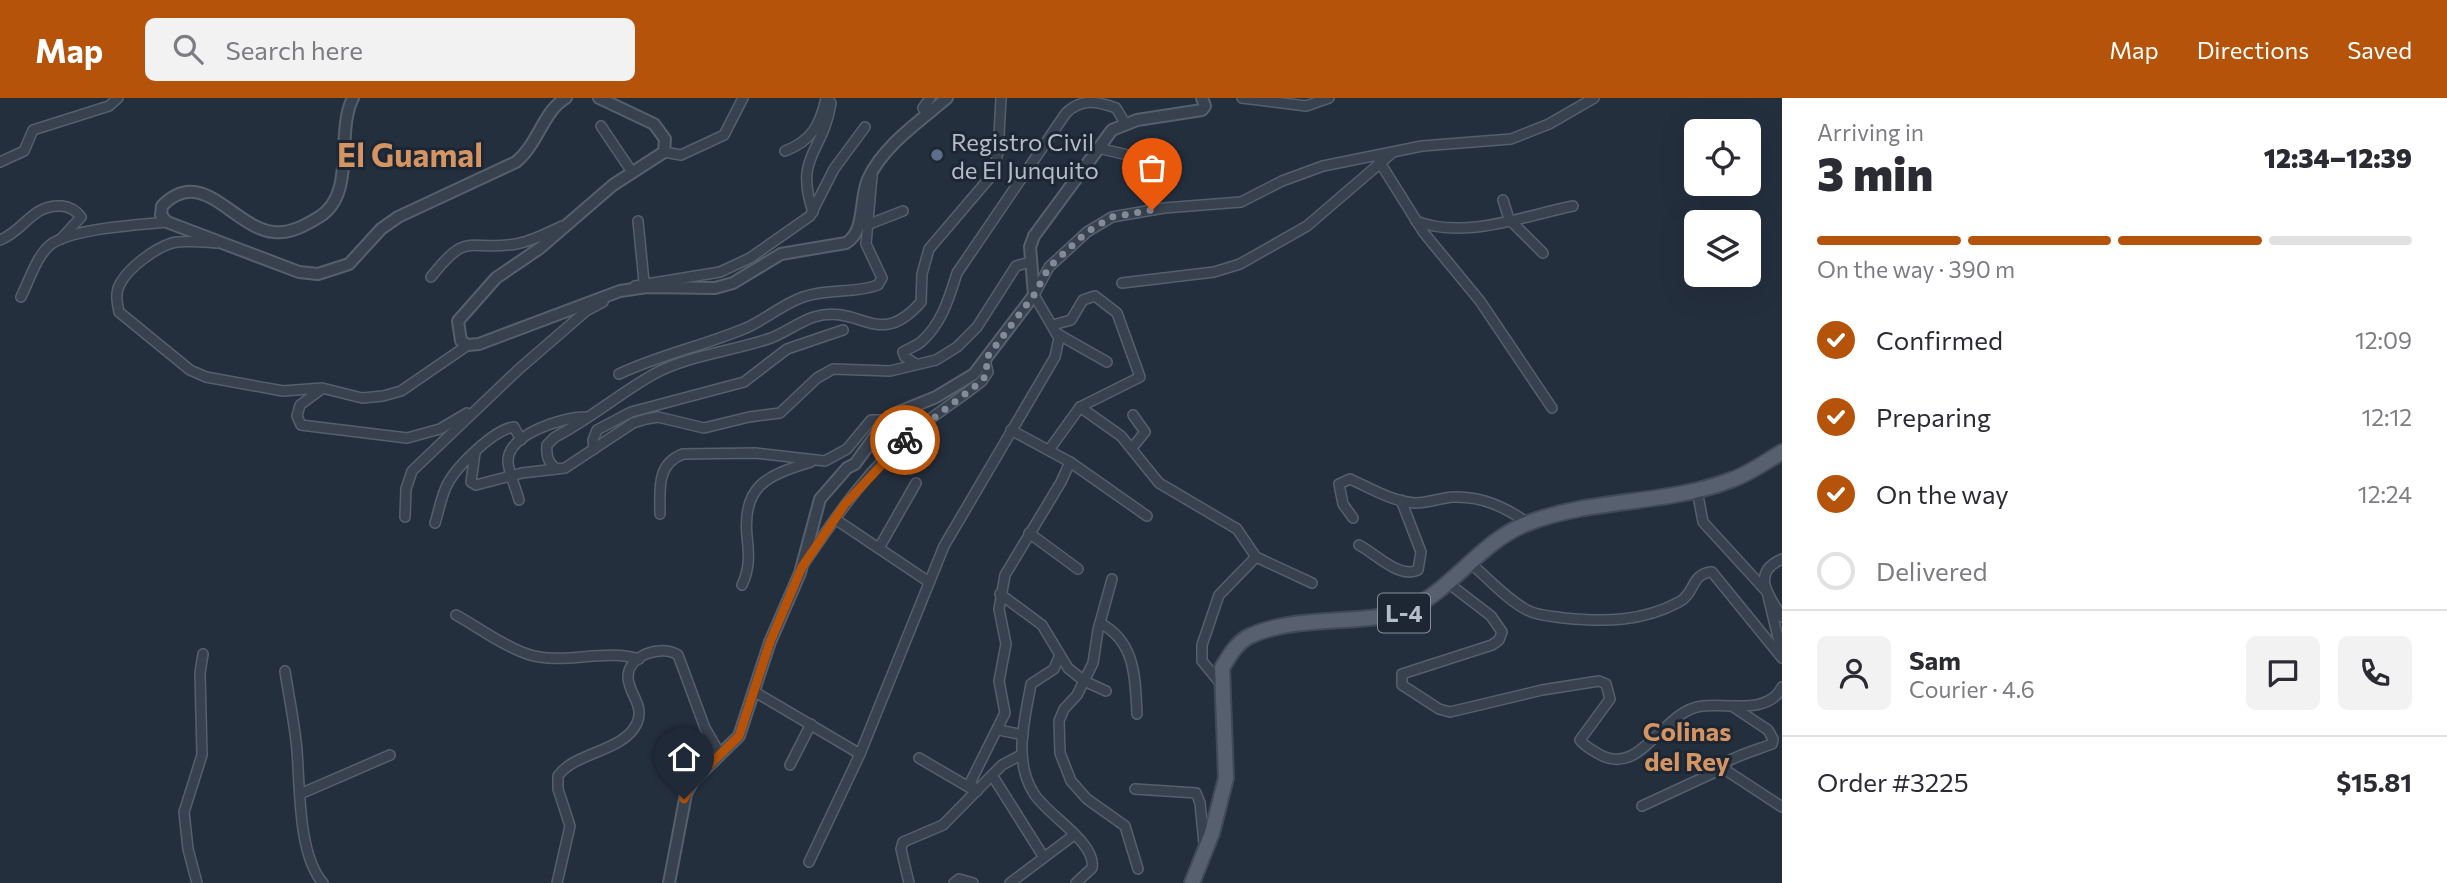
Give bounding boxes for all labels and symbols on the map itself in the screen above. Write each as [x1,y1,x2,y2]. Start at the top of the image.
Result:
place label: Registro Civil de El Junquito [951,127,1099,184]
district label: El Guamal [337,134,483,174]
pin [1122,138,1182,210]
marker: Registro Civil de El Junquito [929,147,945,163]
courier [870,405,940,475]
road number: L-4 [1378,593,1430,632]
district label: Colinas del Rey [1643,715,1731,776]
pin [654,727,714,799]

